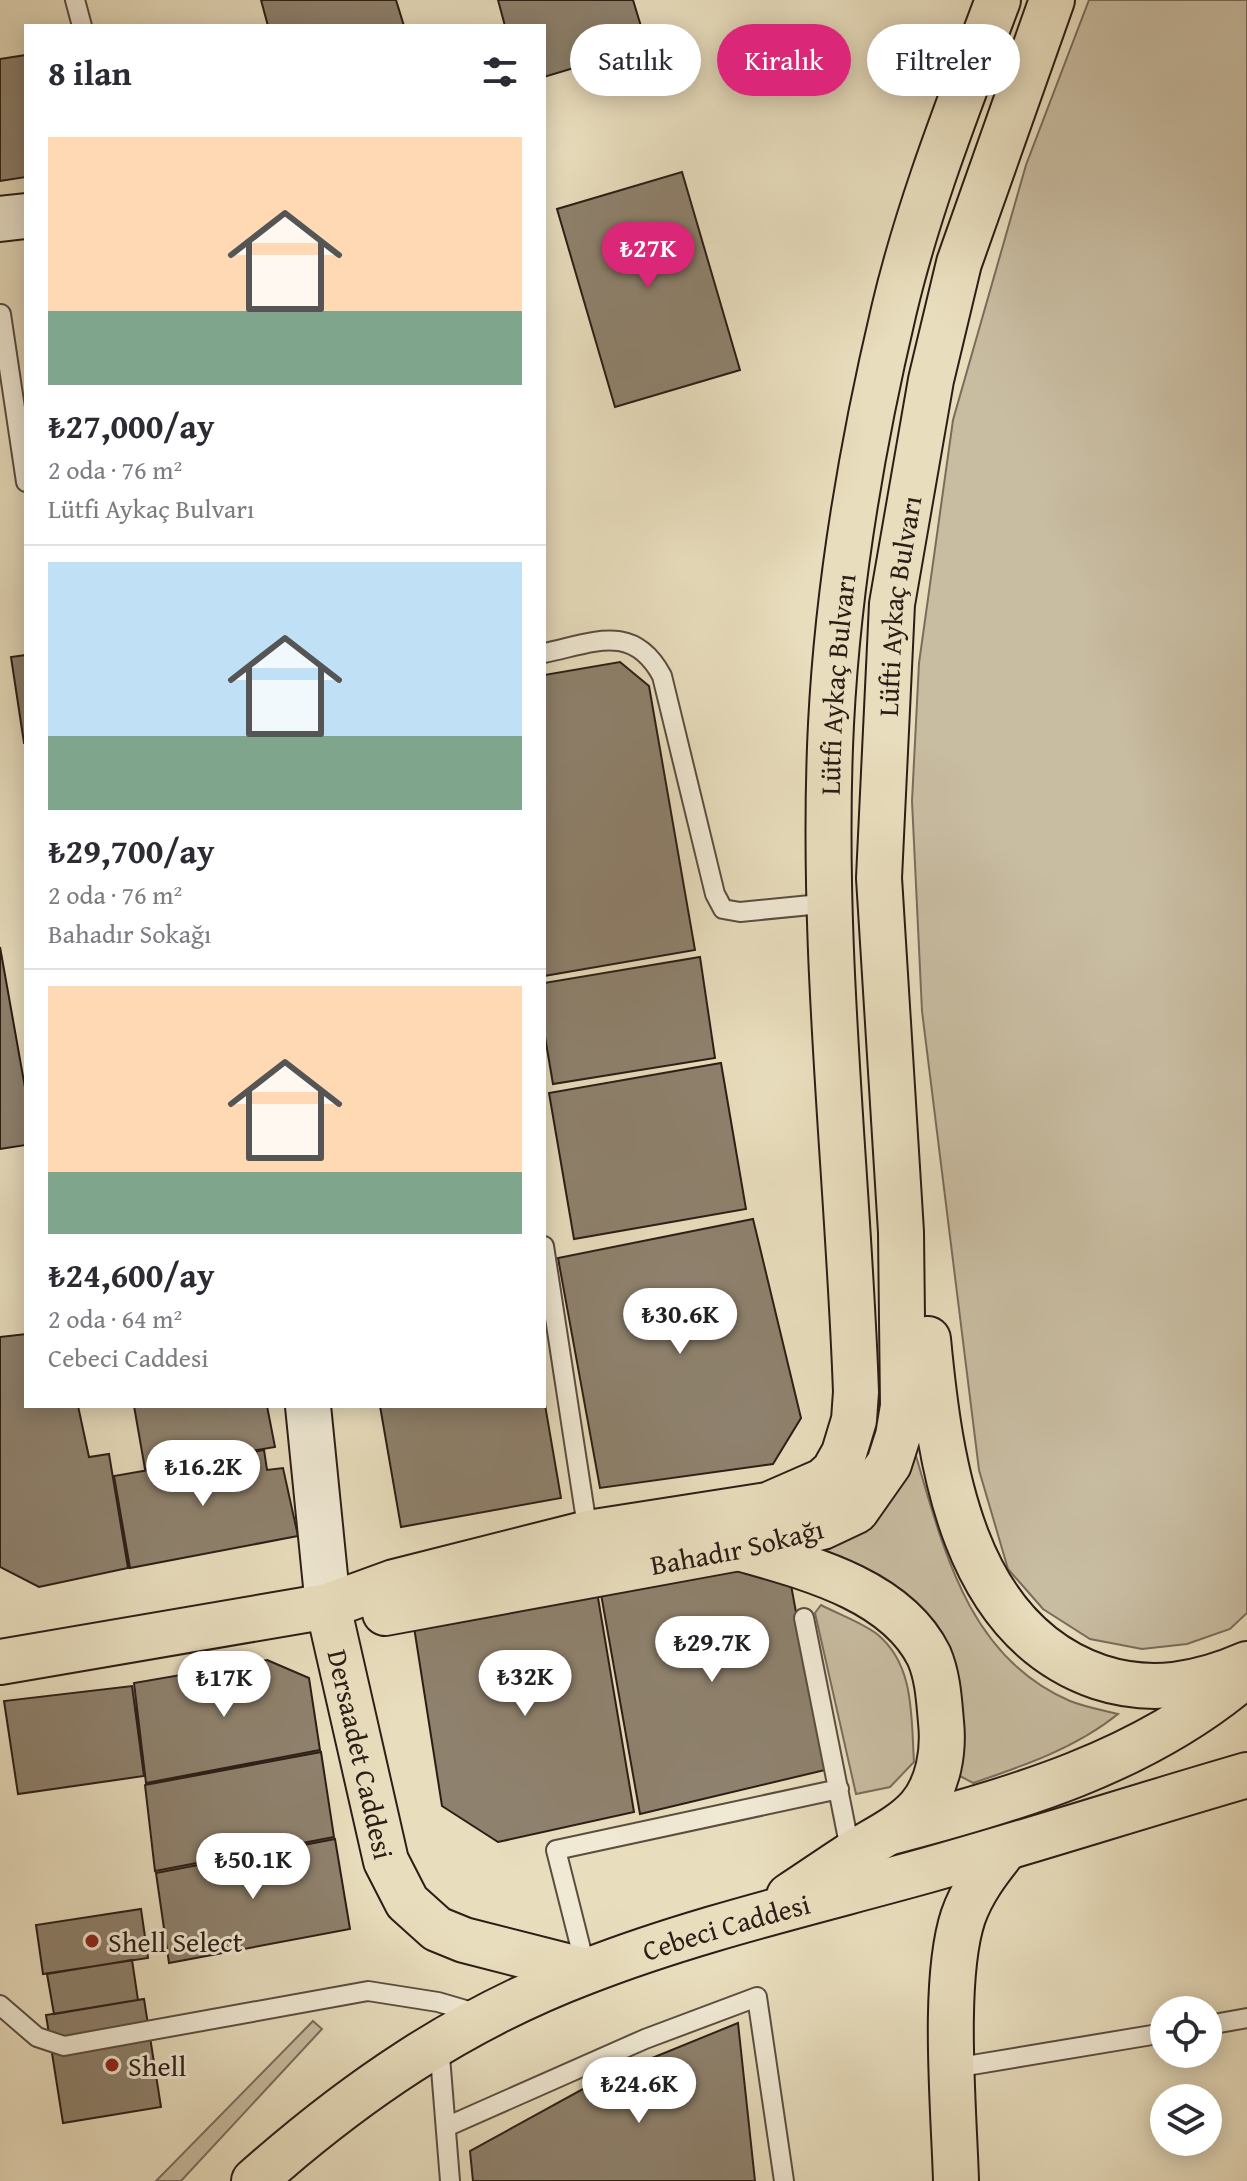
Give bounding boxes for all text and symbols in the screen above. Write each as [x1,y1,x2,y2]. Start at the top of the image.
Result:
chip: Satılık [570,24,701,96]
chip: Kiralık [717,24,851,96]
chip: Filtreler [867,24,1020,96]
text: 8 ilan [48,48,132,97]
icon: filters [478,50,522,94]
icon: home [213,189,357,333]
pin: ₺27K [601,222,695,290]
text: ₺27K [620,228,676,267]
text: ₺27,000/ay [48,401,214,450]
text: 2 oda · 76 m² [48,450,182,489]
text: Lütfi Aykaç Bulvarı [48,489,254,528]
street label: Lüfti Aykaç Bulvarı [866,492,931,717]
street label: Lütfi Aykaç Bulvarı [808,571,865,796]
icon: home [213,614,357,758]
text: ₺29,700/ay [48,826,214,875]
text: 2 oda · 76 m² [48,875,182,914]
text: Bahadır Sokağı [48,914,211,953]
icon: home [213,1038,357,1182]
text: ₺24,600/ay [48,1250,214,1299]
pin: ₺30.6K [615,1288,745,1356]
text: ₺30.6K [641,1294,719,1333]
text: 2 oda · 64 m² [48,1299,182,1338]
text: Cebeci Caddesi [48,1338,209,1377]
pin: ₺16.2K [138,1440,268,1508]
text: ₺16.2K [164,1446,242,1485]
street label: Bahadır Sokağı [647,1507,828,1584]
pin: ₺29.7K [647,1616,777,1684]
text: ₺29.7K [673,1622,751,1661]
street label: Dersaadet Caddesi [318,1645,405,1863]
pin: ₺32K [478,1650,572,1718]
pin: ₺17K [177,1651,271,1719]
text: ₺32K [497,1656,553,1695]
text: ₺17K [196,1657,252,1696]
pin: ₺50.1K [188,1833,318,1901]
text: ₺50.1K [214,1839,292,1878]
street label: Cebeci Caddesi [637,1882,814,1970]
place label: Shell Select [108,1921,243,1962]
marker: Shell Select [83,1932,101,1950]
map controls [1150,1996,1222,2156]
button: locate [1150,1996,1222,2068]
place label: Shell [128,2045,186,2086]
marker: Shell [103,2056,121,2074]
pin: ₺24.6K [574,2057,704,2125]
text: ₺24.6K [600,2063,678,2102]
button: layers [1150,2084,1222,2156]

